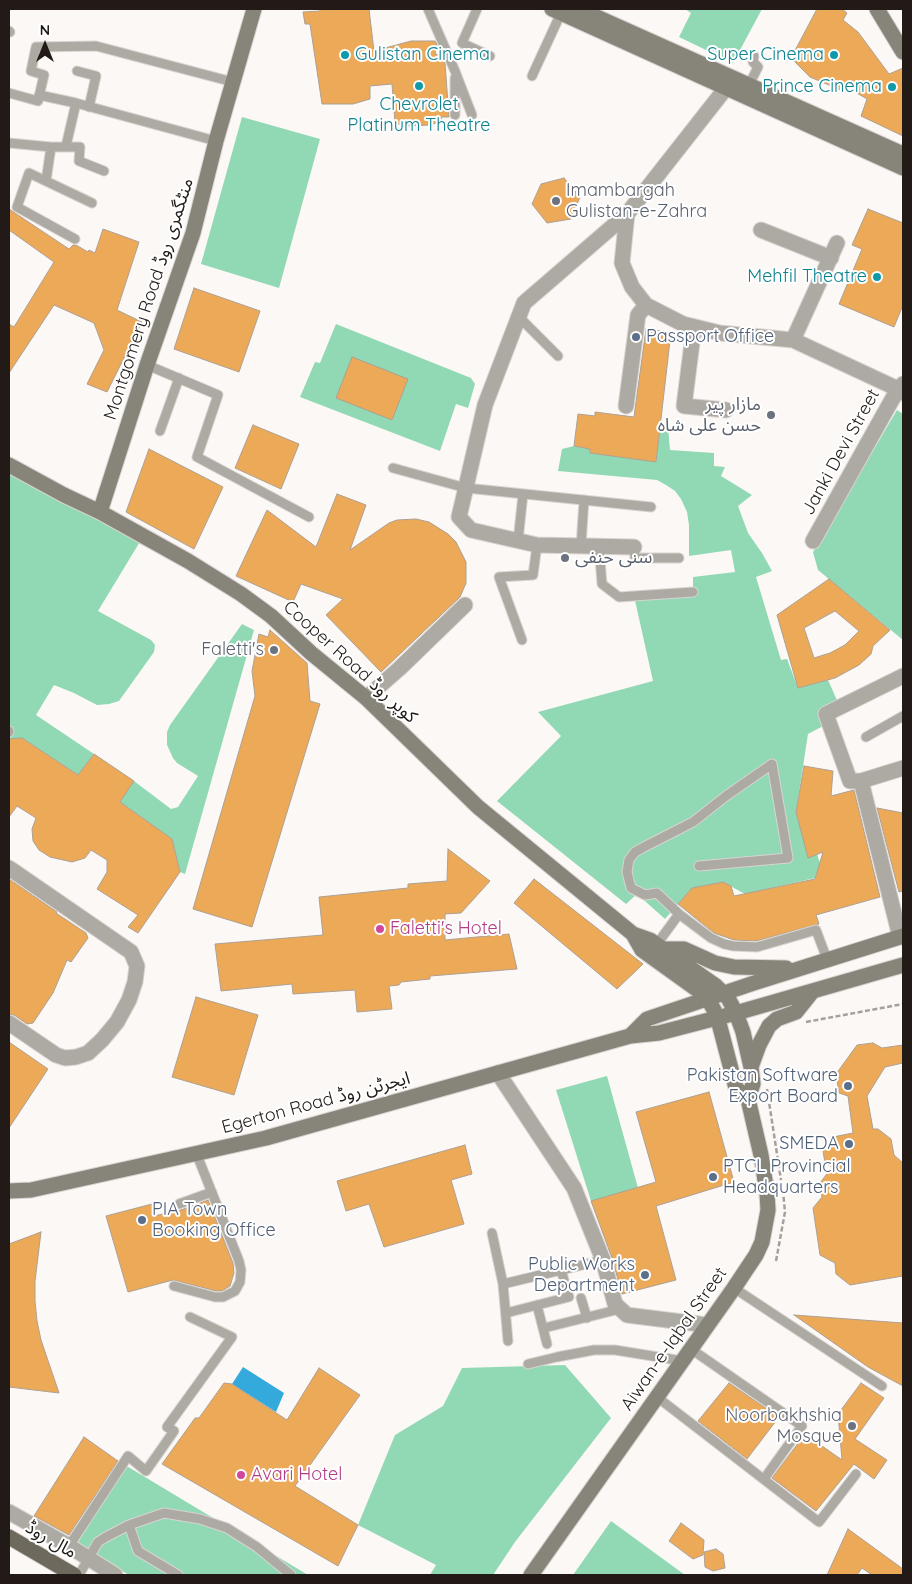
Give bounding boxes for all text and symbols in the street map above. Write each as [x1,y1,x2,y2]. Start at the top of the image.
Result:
north arrow [20,20,70,70]
text: N [40,21,50,39]
place label: Gulistan Cinema [355,44,490,66]
place label: Super Cinema [707,44,824,66]
marker: Gulistan Cinema [339,49,351,61]
marker: Super Cinema [828,49,840,61]
place label: Prince Cinema [762,76,882,98]
marker: Chevrolet Platinum Theatre [413,80,425,92]
marker: Prince Cinema [886,81,898,93]
place label: Chevrolet Platinum Theatre [348,94,490,136]
street label: Montgomery Road منٹگمری روڈ [100,175,198,423]
place label: Imambargah Gulistan-e-Zahra [566,180,707,222]
marker: Imambargah Gulistan-e-Zahra [550,195,562,207]
place label: Mehfil Theatre [747,266,867,288]
marker: Mehfil Theatre [871,271,883,283]
place label: Passport Office [646,326,774,348]
marker: Passport Office [630,331,642,343]
street label: Janki Devi Street [797,385,885,519]
place label: مازار پیر حسن علی شاہ [658,394,761,436]
marker: مازار پیر حسن علی شاہ [765,409,777,421]
place label: سنی حنفی [575,547,652,569]
marker: سنی حنفی [559,552,571,564]
street label: Cooper Road کوپر روڈ [279,596,421,728]
place label: Faletti's [201,639,264,661]
marker: Faletti's [268,644,280,656]
place label: Faletti's Hotel [390,918,502,940]
marker: Faletti's Hotel [374,923,386,935]
place label: Pakistan Software Export Board [687,1065,838,1108]
street label: Egerton Road ایجرٹن روڈ [219,1067,413,1139]
marker: Pakistan Software Export Board [842,1080,854,1092]
place label: SMEDA [779,1133,839,1155]
marker: SMEDA [843,1138,855,1150]
place label: PTCL Provincial Headquarters [723,1156,851,1198]
marker: PTCL Provincial Headquarters [707,1171,719,1183]
place label: PIA Town Booking Office [152,1199,276,1242]
marker: PIA Town Booking Office [136,1214,148,1226]
place label: Public Works Department [528,1254,635,1296]
street label: Aiwan-e-Iqbal Street [616,1263,732,1415]
marker: Public Works Department [639,1269,651,1281]
place label: Noorbakhshia Mosque [725,1405,842,1448]
marker: Noorbakhshia Mosque [846,1420,858,1432]
place label: Avari Hotel [251,1464,342,1486]
marker: Avari Hotel [235,1469,247,1481]
street label: مال روڈ [22,1517,80,1563]

